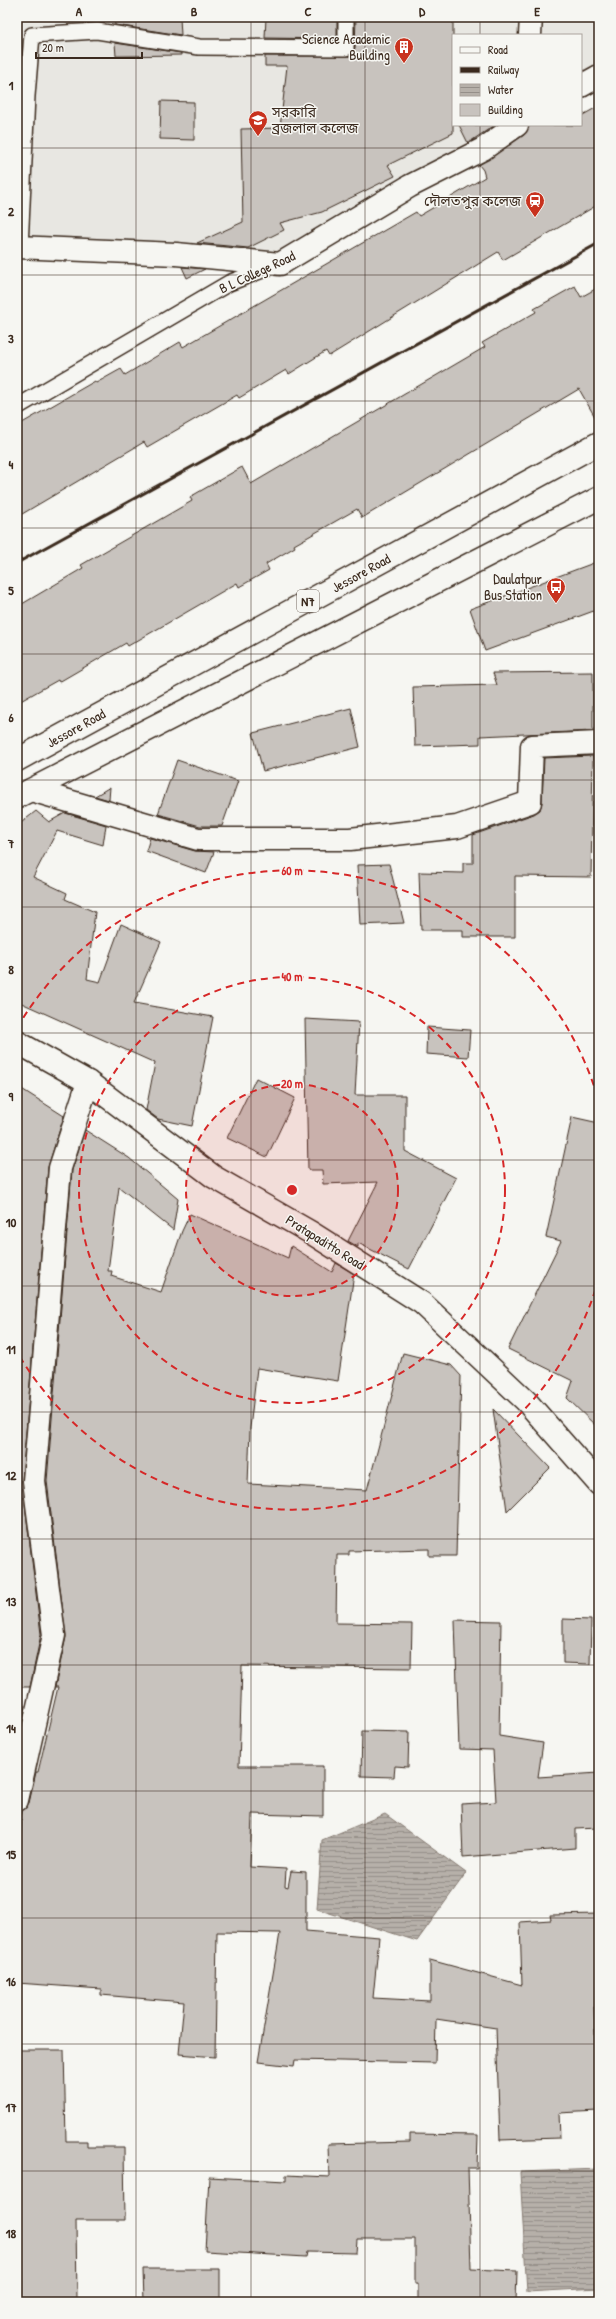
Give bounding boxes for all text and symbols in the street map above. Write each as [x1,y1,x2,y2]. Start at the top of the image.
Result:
text: A [76,2,83,20]
text: B [191,2,198,20]
text: C [304,2,312,20]
text: D [419,2,426,20]
text: E [534,2,540,20]
place label: Science Academic Building [302,29,391,65]
scale bar [36,34,142,60]
legend [452,34,582,126]
building icon: Science Academic Building [393,36,415,64]
text: 20 m [42,39,64,56]
text: Road [488,41,508,58]
text: Railway [488,61,519,78]
text: 1 [9,76,14,94]
text: Water [488,81,514,98]
text: Building [488,101,523,118]
place label: সরকারি ব্রজলাল কলেজ [271,102,359,137]
school or university icon: সরকারি ব্রজলাল কলেজ [247,109,269,137]
station icon: দৌলতপুর কলেজ [524,190,546,218]
place label: দৌলতপুর কলেজ [424,191,522,210]
text: 2 [8,202,15,220]
street label: B L College Road [216,245,299,298]
text: 3 [8,329,14,347]
text: 4 [9,455,14,473]
street label: Jessore Road [328,548,394,596]
place label: Daulatpur Bus Station [484,569,543,604]
bus stop icon: Daulatpur Bus Station [545,576,567,604]
text: 5 [8,581,14,599]
road number: N7 [297,590,319,612]
street label: Jessore Road [43,703,109,751]
text: 6 [8,708,14,726]
text: 7 [7,834,15,852]
text: 60 m [281,862,303,879]
text: 8 [8,960,14,978]
text: 40 m [282,968,302,985]
text: 20 m [281,1075,303,1092]
text: 9 [9,1087,14,1105]
centre of rings [285,1183,299,1197]
street label: Pratapaditto Road [282,1210,369,1274]
text: 10 [6,1213,16,1231]
text: 11 [6,1340,16,1358]
text: 12 [6,1466,17,1484]
text: 13 [6,1592,16,1610]
text: 14 [6,1719,16,1737]
text: 15 [6,1845,17,1863]
text: 16 [6,1972,17,1990]
text: 17 [5,2098,17,2116]
text: 18 [6,2224,17,2242]

